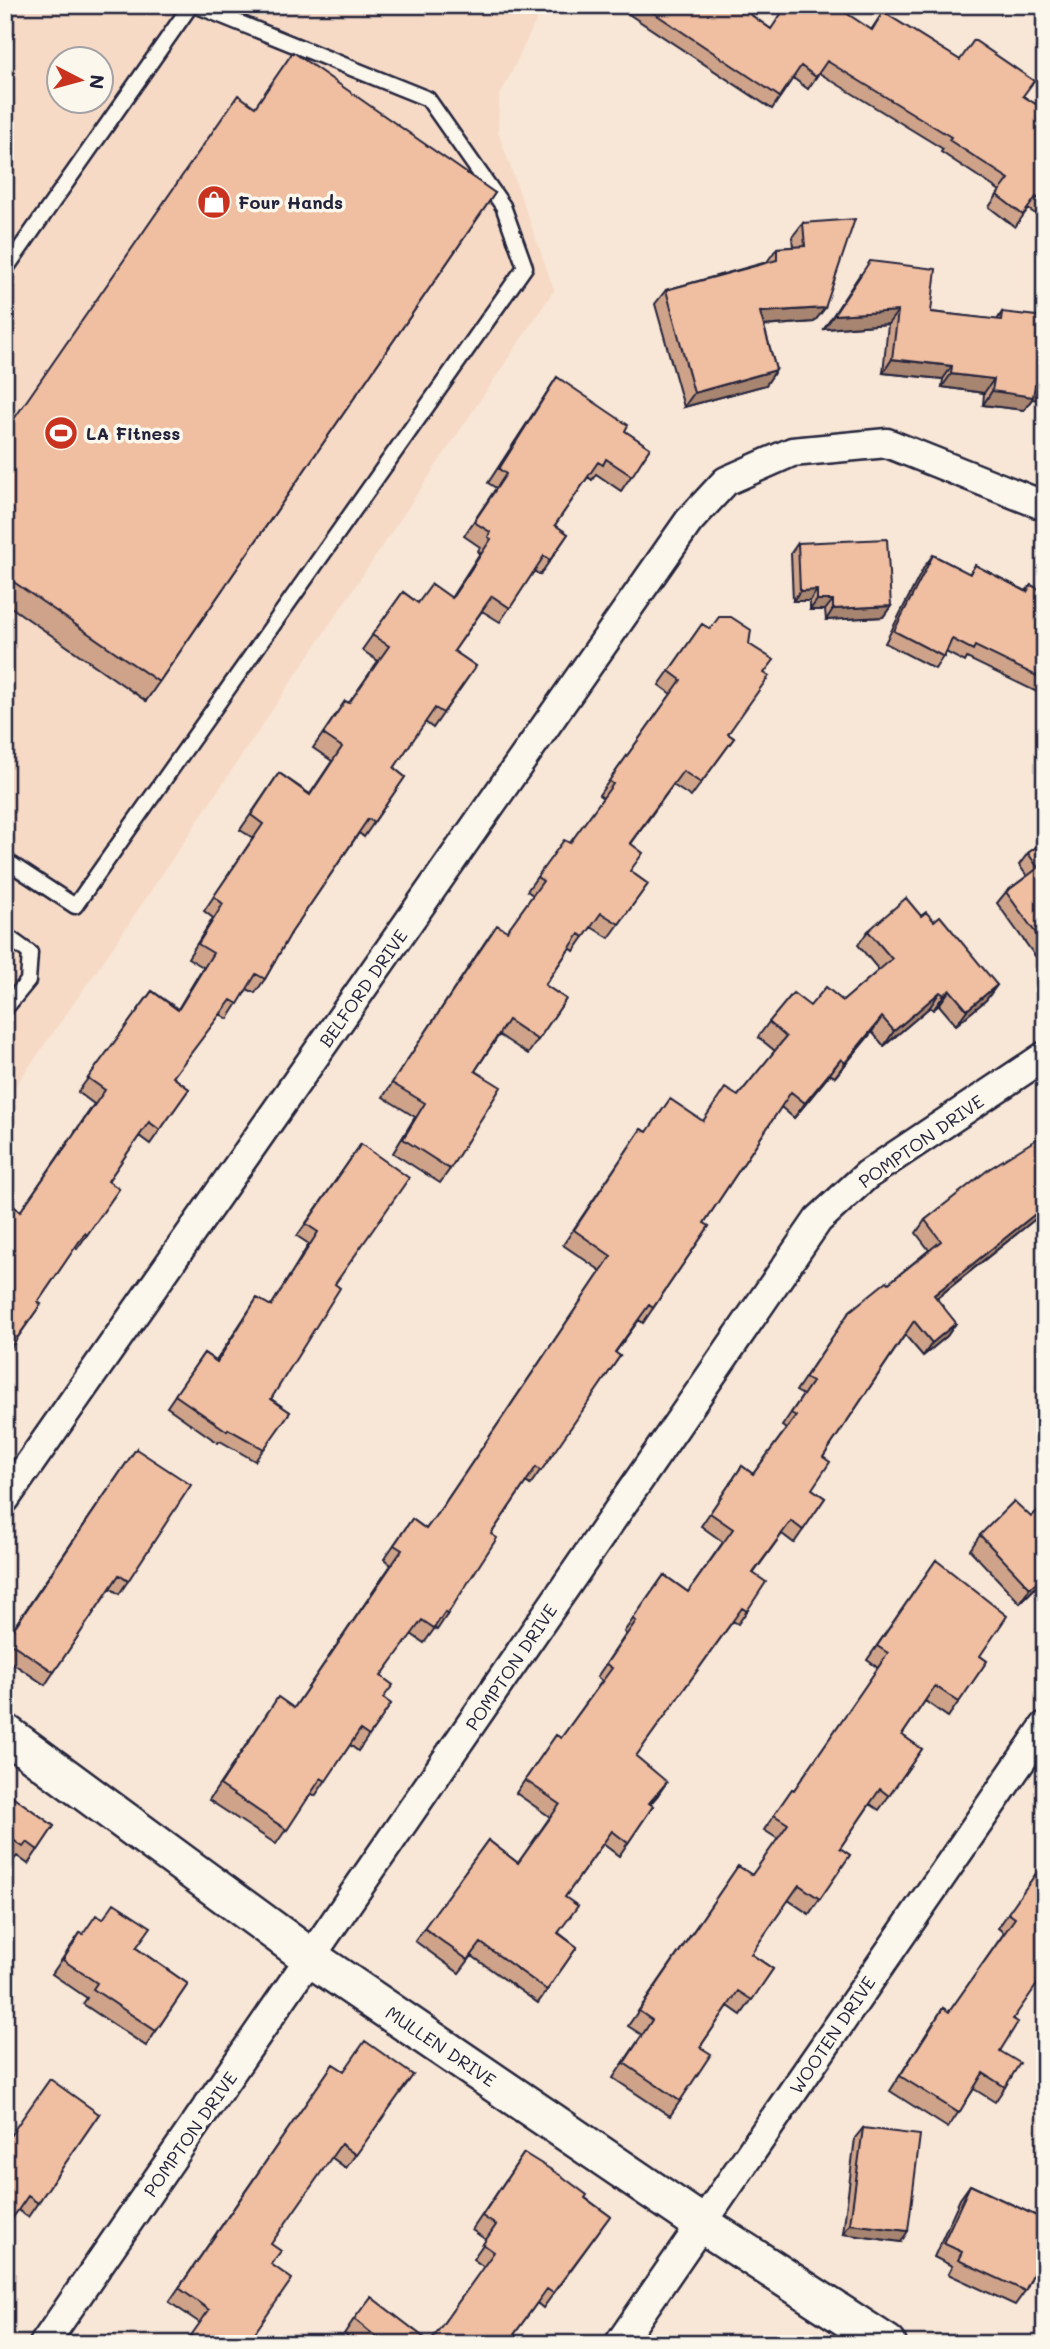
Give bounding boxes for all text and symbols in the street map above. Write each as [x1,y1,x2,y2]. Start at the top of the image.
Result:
north arrow [46,46,116,116]
text: N [84,73,111,90]
shop icon: Four Hands [195,183,233,221]
place label: Four Hands [238,190,343,214]
sports icon: LA Fitness [42,414,80,452]
place label: LA Fitness [86,421,180,445]
street label: BELFORD DRIVE [313,924,413,1052]
street label: POMPTON DRIVE [854,1089,988,1193]
street label: POMPTON DRIVE [460,1599,562,1735]
street label: WOOTEN DRIVE [784,1971,880,2099]
street label: MULLEN DRIVE [381,2000,501,2092]
street label: POMPTON DRIVE [138,2067,242,2201]

